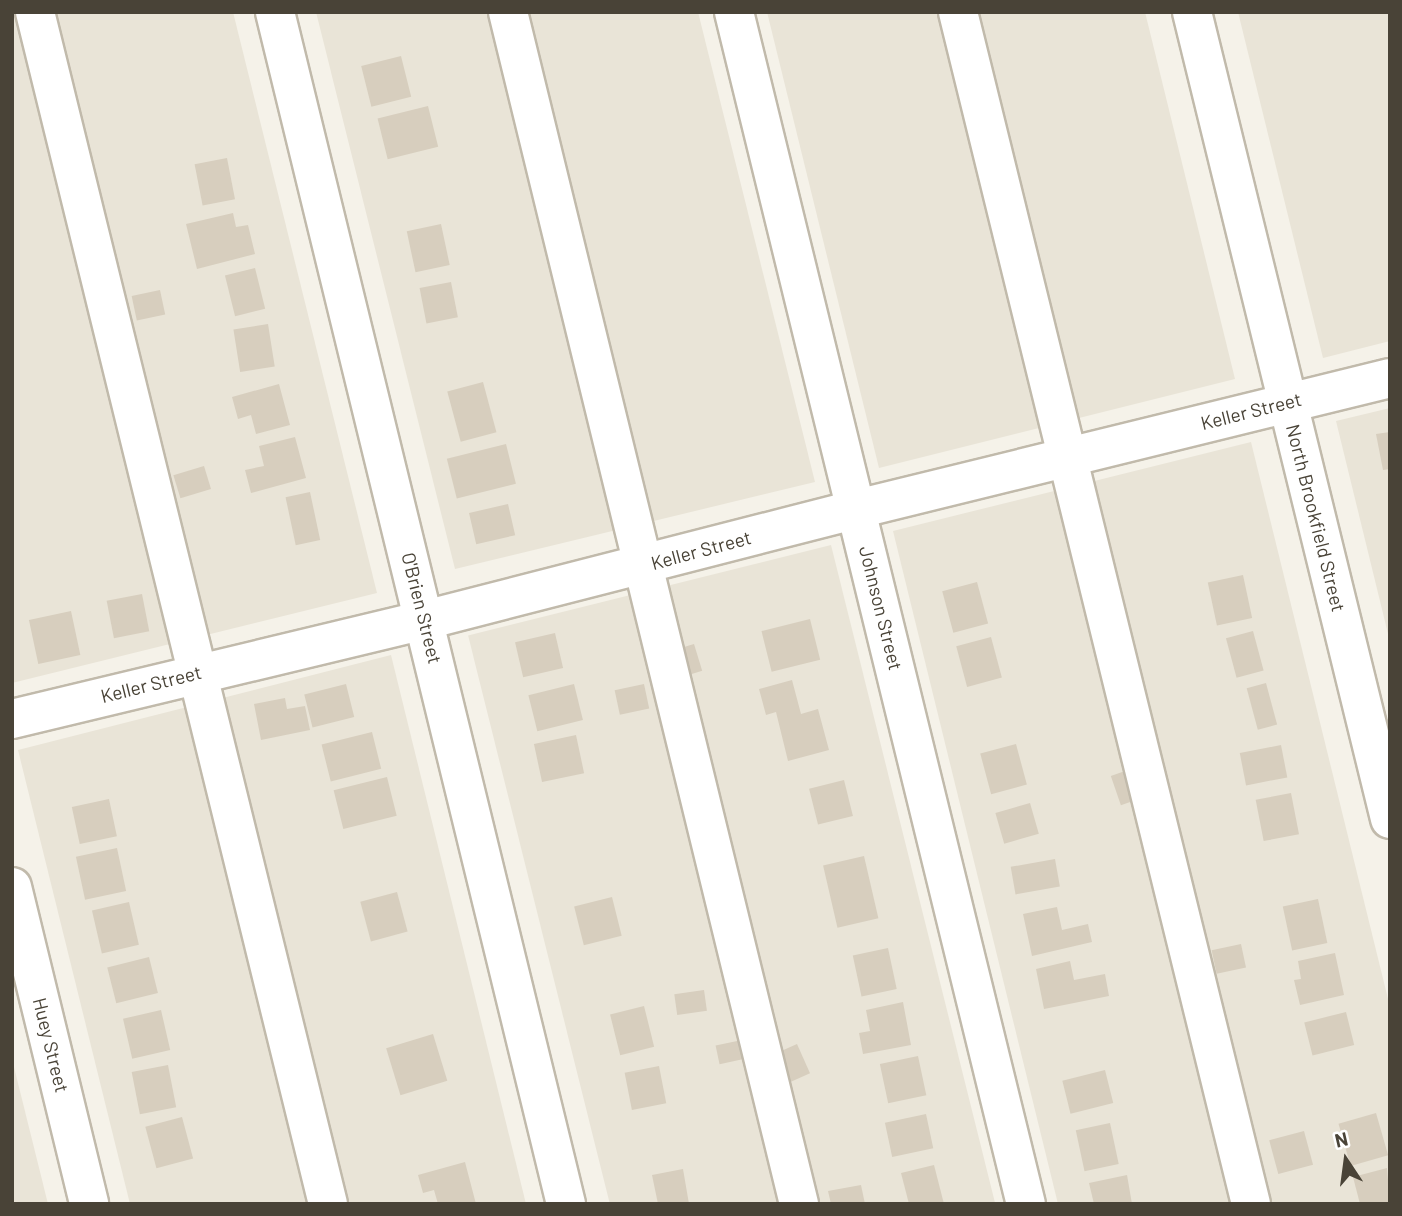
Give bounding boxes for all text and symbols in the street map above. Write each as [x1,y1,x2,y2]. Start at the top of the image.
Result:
street label: Keller Street [1198,387,1304,435]
street label: North Brookfield Street [1282,422,1350,614]
street label: Keller Street [648,526,754,574]
street label: Johnson Street [855,544,907,672]
street label: O'Brien Street [397,550,447,666]
street label: Keller Street [98,660,204,708]
street label: Huey Street [28,995,74,1095]
north arrow [1311,1125,1381,1195]
text: N [1332,1126,1350,1152]

